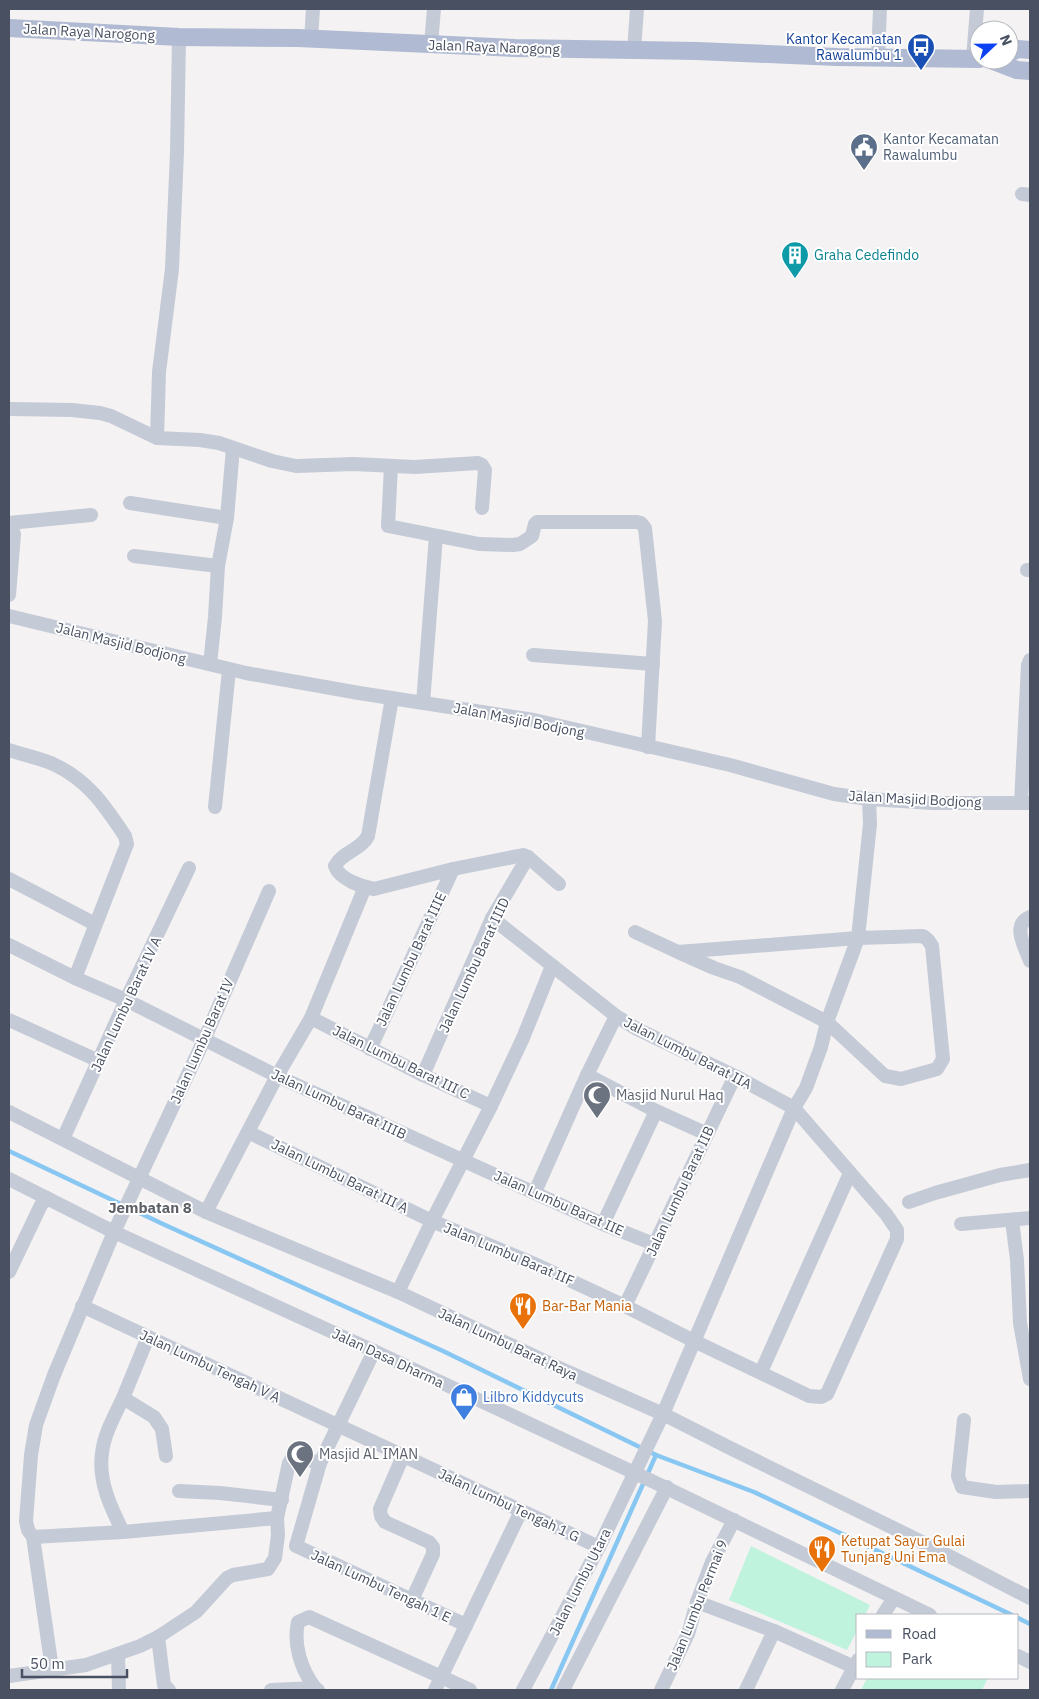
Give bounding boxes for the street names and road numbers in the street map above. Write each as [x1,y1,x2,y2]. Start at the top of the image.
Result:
street label: Jalan Raya Narogong [23,20,156,44]
street label: Jalan Raya Narogong [428,36,561,58]
street label: Jalan Masjid Bodjong [54,618,188,668]
street label: Jalan Masjid Bodjong [452,698,587,742]
street label: Jalan Masjid Bodjong [848,787,982,812]
street label: Jalan Lumbu Barat IIIE [372,889,450,1029]
street label: Jalan Lumbu Barat IIID [435,895,513,1035]
street label: Jalan Lumbu Barat IV A [87,933,165,1075]
street label: Jalan Lumbu Barat IV [166,975,238,1106]
street label: Jalan Lumbu Barat IIA [621,1013,755,1093]
street label: Jalan Lumbu Barat III C [330,1021,473,1103]
street label: Jalan Lumbu Barat IIIB [269,1065,409,1143]
street label: Jalan Lumbu Barat IIB [642,1123,718,1259]
street label: Jalan Lumbu Barat III A [269,1135,411,1217]
street label: Jalan Lumbu Barat IIE [491,1166,627,1240]
street label: Jalan Lumbu Barat IIF [441,1218,577,1290]
street label: Jalan Lumbu Barat Raya [436,1304,581,1384]
street label: Jalan Dasa Dharma [329,1324,447,1392]
street label: Jalan Lumbu Tengah V A [137,1325,283,1407]
street label: Jalan Lumbu Tengah 1 G [435,1464,583,1546]
street label: Jalan Lumbu Utara [545,1525,615,1639]
street label: Jalan Lumbu Permai 9 [663,1537,731,1673]
street label: Jalan Lumbu Tengah 1 E [308,1546,454,1626]

